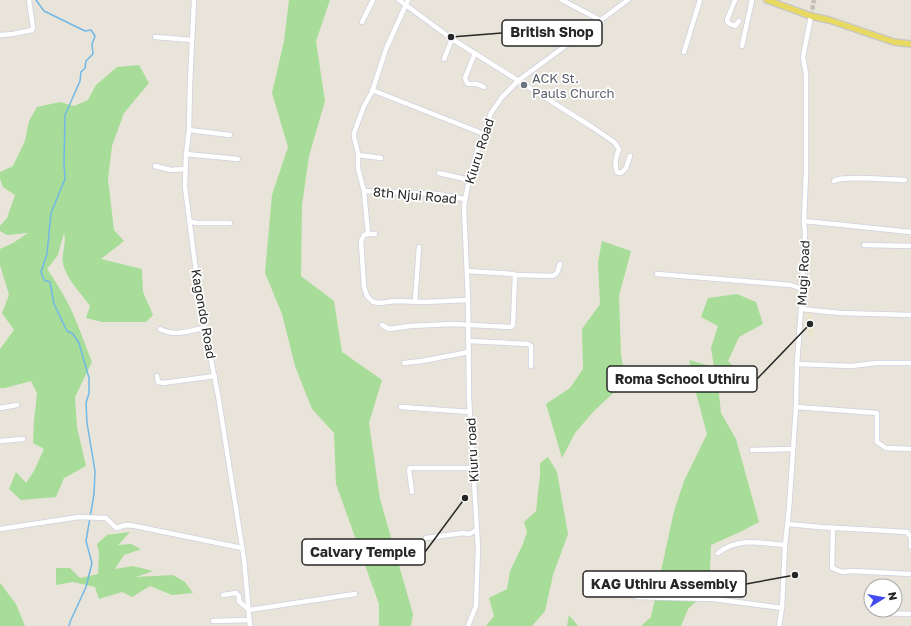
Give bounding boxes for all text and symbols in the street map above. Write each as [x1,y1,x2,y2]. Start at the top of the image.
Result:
callout: British Shop [502,20,602,46]
text: British Shop [510,23,594,40]
place label: ACK St. Pauls Church [532,70,615,101]
marker: ACK St. Pauls Church [519,80,529,90]
street label: Kiuru Road [461,116,497,186]
street label: 8th Njui Road [372,183,458,207]
street label: Mugi Road [793,240,813,306]
street label: Kagondo Road [188,268,220,360]
callout: Roma School Uthiru [607,366,757,392]
text: Roma School Uthiru [615,370,749,387]
street label: Kiuru road [462,417,482,483]
callout: Calvary Temple [302,539,425,565]
text: Calvary Temple [310,543,416,560]
callout: KAG Uthiru Assembly [583,571,746,597]
text: KAG Uthiru Assembly [591,575,738,592]
north arrow [863,578,903,618]
text: N [886,591,900,601]

